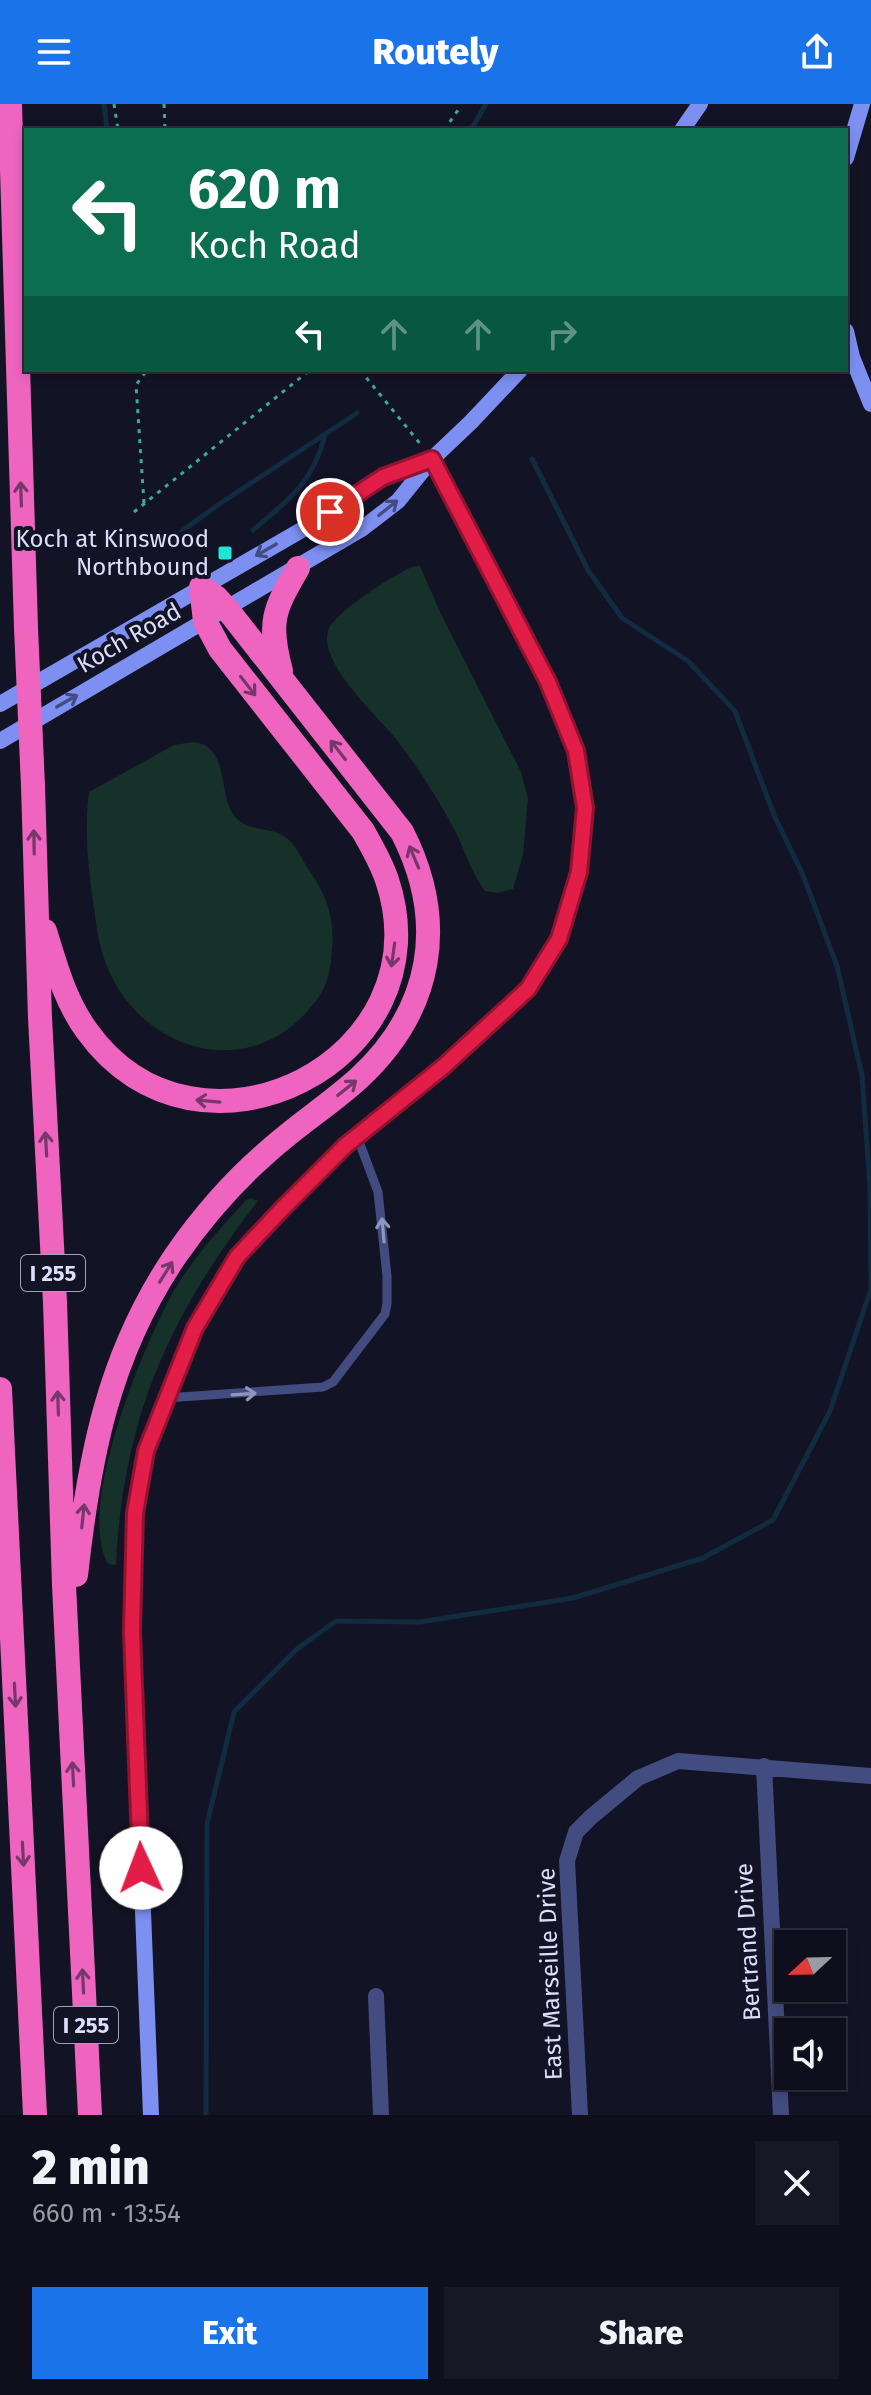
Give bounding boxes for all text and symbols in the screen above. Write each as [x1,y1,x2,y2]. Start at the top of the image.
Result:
icon: menu [32,30,76,74]
text: Routely [372,30,499,74]
icon: share [795,30,839,74]
text: 620 m [188,156,341,223]
icon: left [56,160,160,264]
text: Koch Road [188,224,361,268]
icon: left [288,312,332,356]
icon: ahead [372,312,416,356]
icon: ahead [456,312,500,356]
icon: right [540,312,584,356]
pin [296,478,364,546]
one-way arrow [13,481,28,508]
icon: arrive [308,490,352,534]
one-way arrow [377,499,398,517]
place label: Koch at Kinswood Northbound [16,525,209,581]
one-way arrow [255,542,278,558]
marker: Koch at Kinswood Northbound [216,544,234,562]
street label: Koch Road [72,597,186,679]
one-way arrow [240,675,257,696]
one-way arrow [55,693,79,708]
one-way arrow [330,740,347,761]
one-way arrow [27,829,42,856]
one-way arrow [405,845,420,869]
one-way arrow [385,942,400,967]
one-way arrow [336,1079,357,1097]
one-way arrow [195,1093,222,1108]
one-way arrow [38,1131,53,1158]
one-way arrow [375,1217,390,1244]
road number: I 255 [21,1255,85,1291]
one-way arrow [158,1261,174,1284]
one-way arrow [230,1386,257,1401]
one-way arrow [51,1390,66,1417]
one-way arrow [75,1503,90,1530]
one-way arrow [8,1681,23,1708]
one-way arrow [66,1761,81,1788]
position arrow [99,1826,183,1910]
one-way arrow [15,1840,30,1867]
street label: Bertrand Drive [730,1862,766,2022]
street label: East Marseille Drive [532,1867,568,2081]
north arrow [774,1930,846,2002]
map controls [774,1930,846,2090]
one-way arrow [76,1968,91,1995]
road number: I 255 [54,2007,118,2043]
button: sound [774,2018,846,2090]
text: 2 min [32,2139,150,2197]
button: close [755,2141,839,2225]
text: 660 m · 13:54 [32,2198,181,2229]
button: Exit [32,2287,428,2379]
button: Share [444,2287,839,2379]

